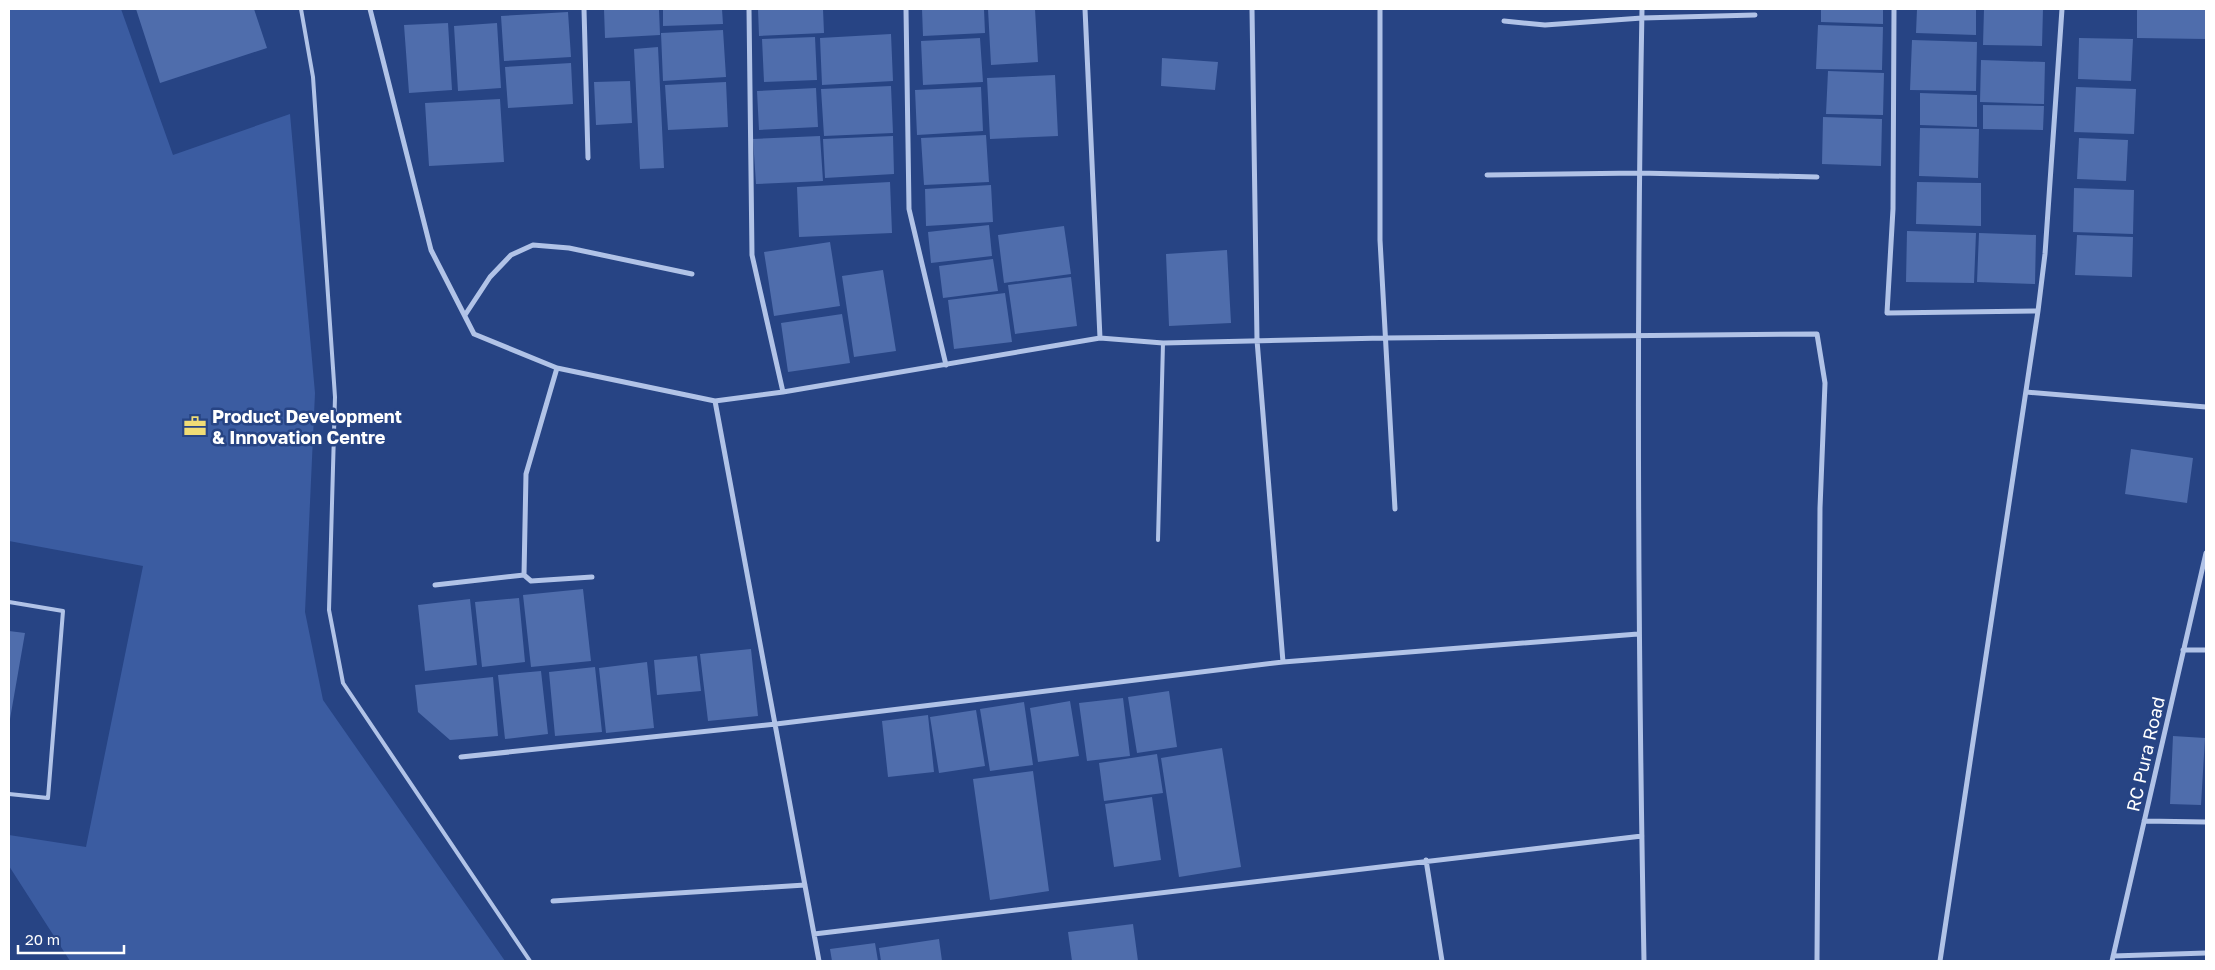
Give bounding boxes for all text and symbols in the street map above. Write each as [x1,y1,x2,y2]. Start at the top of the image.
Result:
place label: Product Development & Innovation Centre [212,405,402,448]
office icon: Product Development & Innovation Centre [182,413,208,439]
street label: RC Pura Road [2121,694,2169,814]
scale bar [18,922,124,954]
text: 20 m [25,930,60,948]

